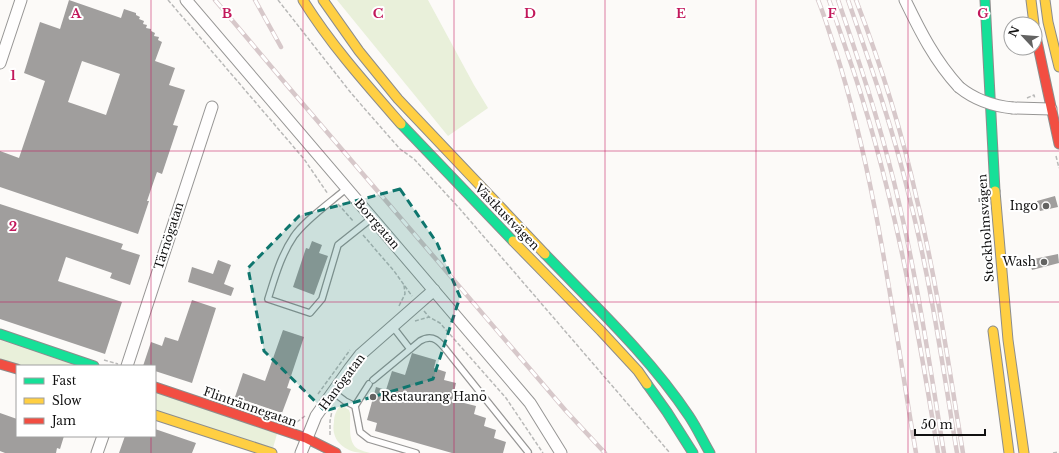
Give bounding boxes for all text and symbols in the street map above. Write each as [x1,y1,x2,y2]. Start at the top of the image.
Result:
text: A [70,5,82,22]
text: B [222,5,232,22]
text: C [373,5,384,22]
text: D [524,5,536,22]
text: E [676,5,686,22]
text: F [828,5,837,22]
text: G [977,5,989,22]
north arrow [1003,16,1043,56]
text: N [1005,23,1023,39]
text: 1 [10,67,16,84]
street label: Stockholmsvägen [974,174,997,283]
street label: Västkustvägen [471,180,543,253]
street label: Borrgatan [351,195,403,252]
place label: Ingo [1010,198,1038,213]
street label: Tärnögatan [151,200,186,272]
marker: Ingo [1041,201,1051,211]
text: 2 [9,218,17,235]
place label: Wash [1002,254,1036,269]
marker: Wash [1039,257,1049,267]
street label: Hanögatan [315,350,368,413]
legend [16,365,156,437]
text: Fast [52,373,77,388]
street label: Flintrännegatan [201,383,299,430]
place label: Restaurang Hanö [381,389,487,404]
marker: Restaurang Hanö [368,392,378,402]
text: Slow [52,393,82,408]
scale bar [915,411,985,437]
text: Jam [50,413,76,428]
text: 50 m [921,417,953,432]

